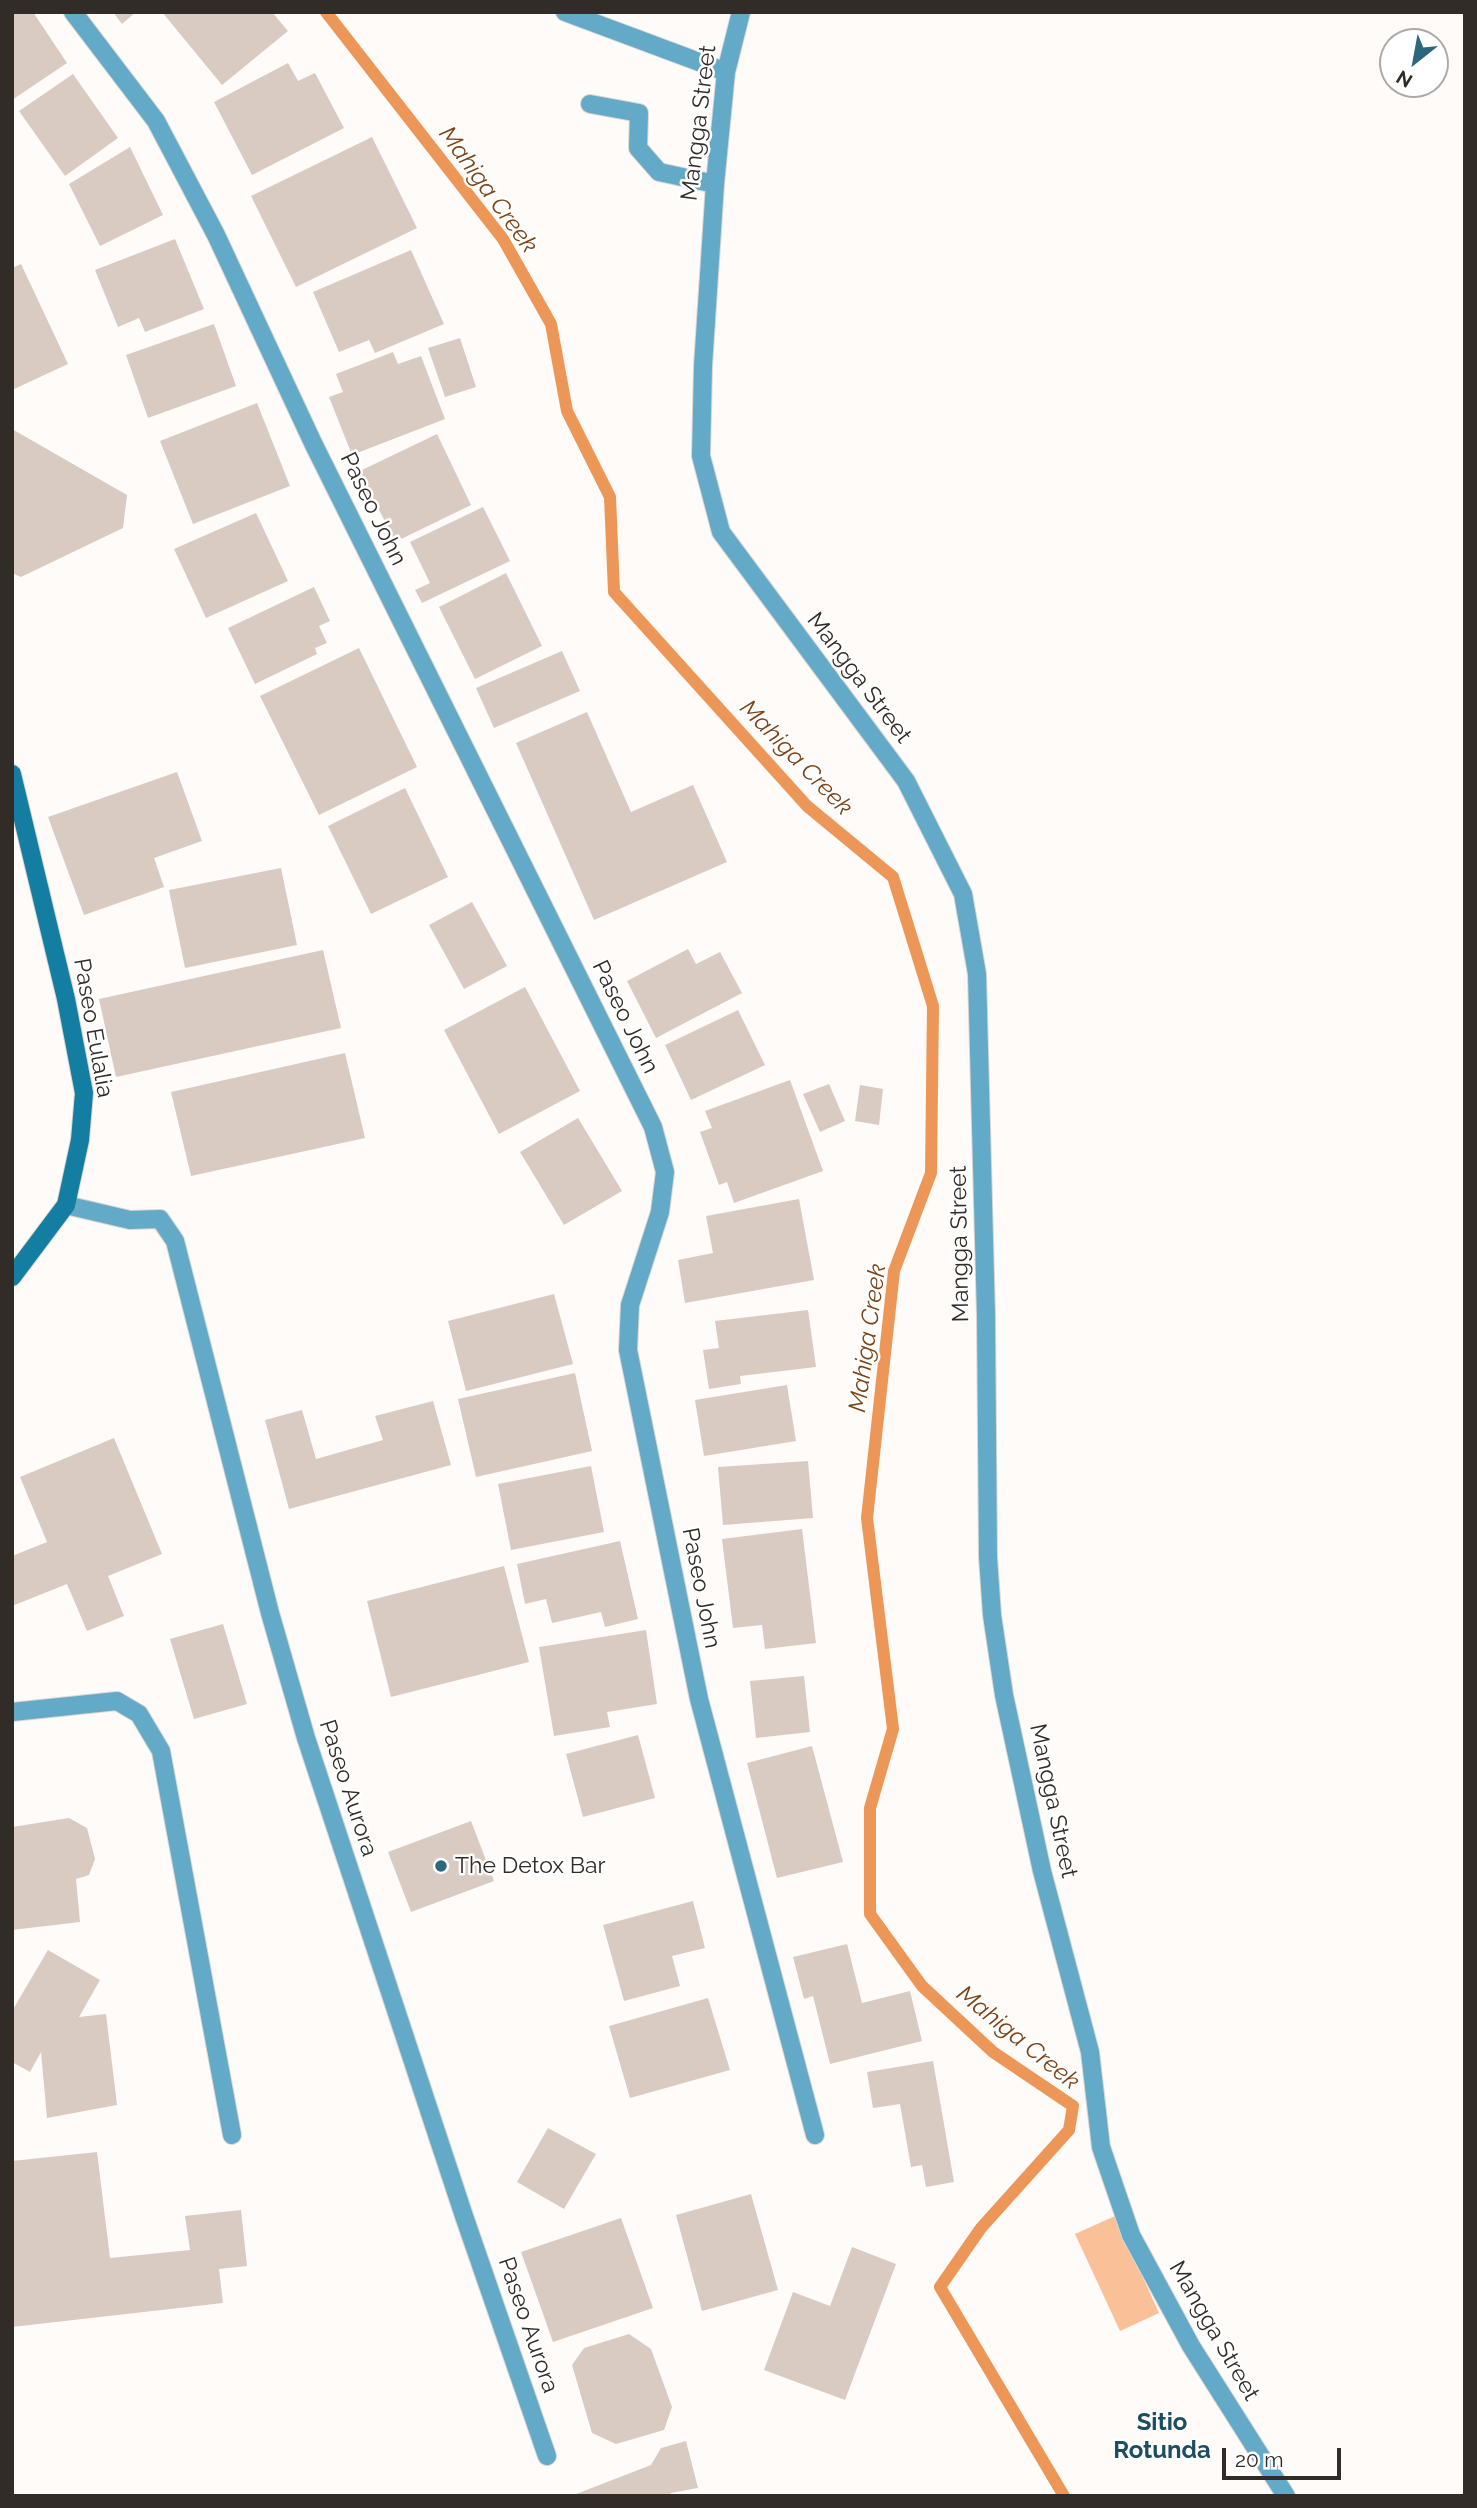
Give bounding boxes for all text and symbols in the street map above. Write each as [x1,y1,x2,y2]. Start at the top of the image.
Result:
north arrow [1379,28,1449,98]
street label: Mangga Street [676,44,722,202]
text: N [1392,66,1416,92]
water label: Mahiga Creek [432,121,544,259]
street label: Paseo John [334,448,412,570]
street label: Mangga Street [801,607,917,749]
water label: Mahiga Creek [734,694,858,822]
street label: Paseo Eulalia [67,956,119,1100]
street label: Paseo John [586,956,664,1078]
street label: Mangga Street [945,1165,975,1323]
water label: Mahiga Creek [843,1262,893,1414]
street label: Paseo John [676,1525,726,1651]
street label: Paseo Aurora [313,1716,383,1860]
street label: Mangga Street [1023,1722,1083,1880]
place label: The Detox Bar [455,1852,606,1880]
marker: The Detox Bar [433,1858,449,1874]
water label: Mahiga Creek [951,1980,1085,2096]
street label: Paseo Aurora [492,2253,564,2397]
street label: Mangga Street [1163,2256,1265,2406]
district label: Sitio Rotunda [1113,2409,1211,2465]
scale bar [1225,2434,1344,2478]
text: 20 m [1235,2447,1283,2472]

